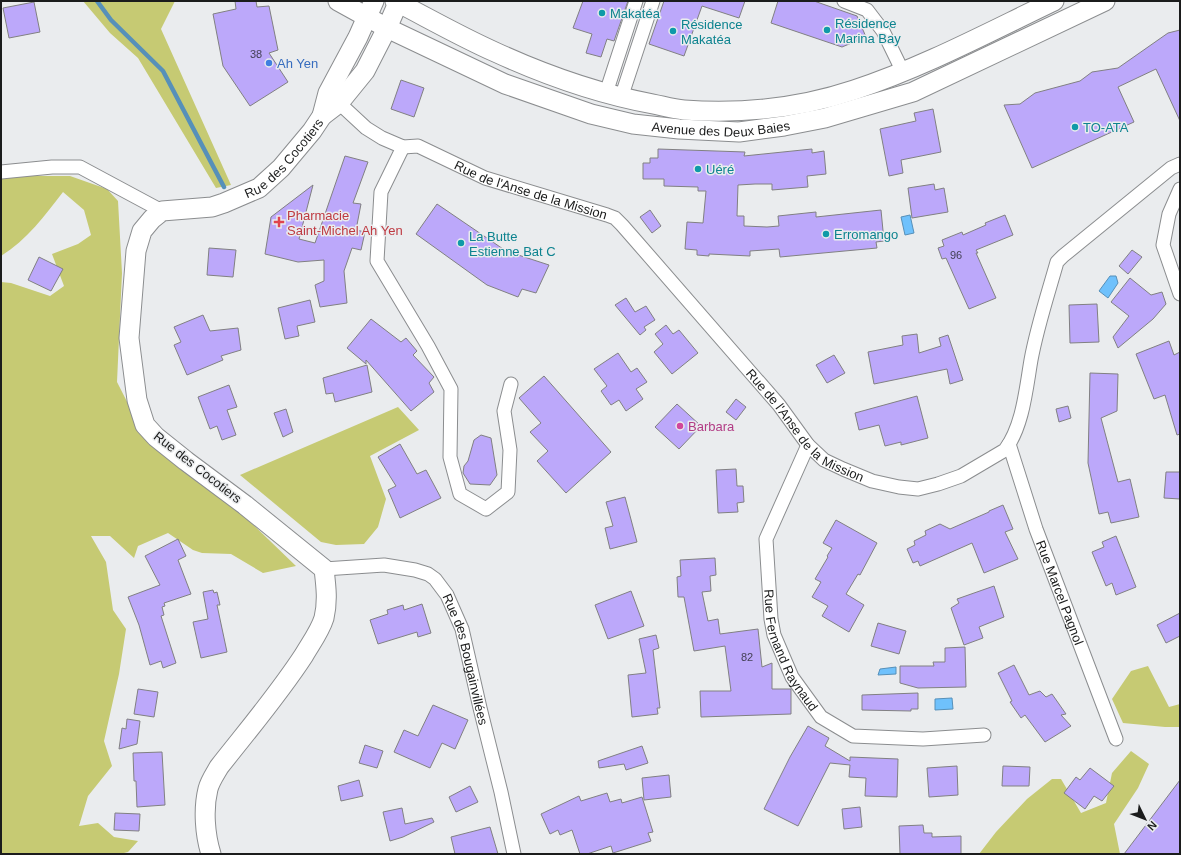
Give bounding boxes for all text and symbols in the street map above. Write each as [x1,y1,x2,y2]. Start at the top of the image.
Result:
place label: Makatéa [610,6,661,21]
marker: Makatéa [597,8,607,18]
place label: Résidence Marina Bay [835,16,901,46]
place label: Résidence Makatéa [681,17,742,47]
marker: Résidence Marina Bay [822,25,832,35]
marker: Résidence Makatéa [668,26,678,36]
house number: 38 [250,48,262,60]
place label: Ah Yen [277,56,318,71]
marker: Ah Yen [264,58,274,68]
street label: Rue des Cocotiers [242,115,327,201]
street label: Avenue des Deux Baies [651,118,792,140]
place label: TO-ATA [1083,120,1129,135]
marker: TO-ATA [1070,122,1080,132]
street label: Rue de l'Anse de la Mission [452,158,609,223]
place label: Uéré [706,162,734,177]
marker: Uéré [693,164,703,174]
place label: Pharmacie Saint-Michel Ah Yen [287,208,403,238]
marker: Pharmacie Saint-Michel Ah Yen [274,217,284,227]
place label: Erromango [834,227,898,242]
place label: La Butte Estienne Bat C [469,229,556,259]
marker: Erromango [821,229,831,239]
marker: La Butte Estienne Bat C [456,238,466,248]
house number: 96 [950,249,962,261]
street label: Rue de l'Anse de la Mission [743,366,866,485]
place label: Barbara [688,419,735,434]
marker: Barbara [675,421,685,431]
street label: Rue des Cocotiers [151,429,245,507]
street label: Rue Marcel Pagnol [1033,538,1086,647]
street label: Rue Fernand Raynaud [761,589,821,714]
street label: Rue des Bougainvillées [439,592,491,727]
house number: 82 [741,651,753,663]
north arrow [1125,799,1165,839]
text: N [1145,819,1159,833]

